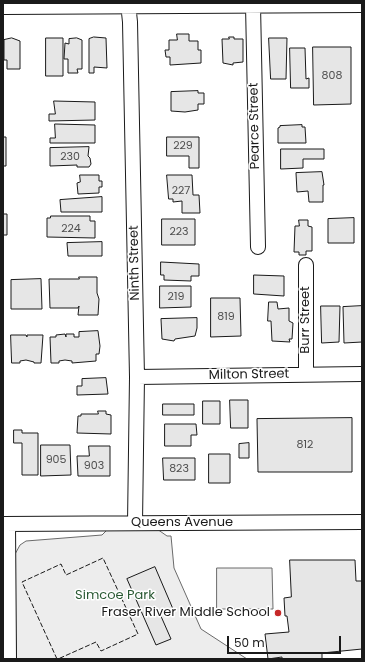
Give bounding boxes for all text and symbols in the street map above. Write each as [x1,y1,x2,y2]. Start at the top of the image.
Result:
house number: 808 [322,69,342,83]
street label: Pearce Street [246,83,264,169]
house number: 229 [173,139,193,153]
house number: 230 [60,150,80,164]
house number: 227 [172,184,190,198]
house number: 224 [61,222,81,236]
street label: Ninth Street [127,225,143,301]
house number: 223 [169,225,189,239]
street label: Burr Street [298,286,314,354]
house number: 219 [168,290,184,304]
house number: 819 [217,310,235,324]
street label: Milton Street [209,366,289,384]
house number: 812 [297,438,313,452]
house number: 905 [46,453,66,467]
house number: 903 [84,459,104,473]
house number: 823 [169,462,189,476]
street label: Queens Avenue [131,515,233,531]
park label: Simcoe Park [75,588,155,604]
place label: Fraser River Middle School [101,605,270,621]
marker: Fraser River Middle School [273,608,283,618]
scale bar [229,628,343,654]
text: 50 m [234,634,265,651]

